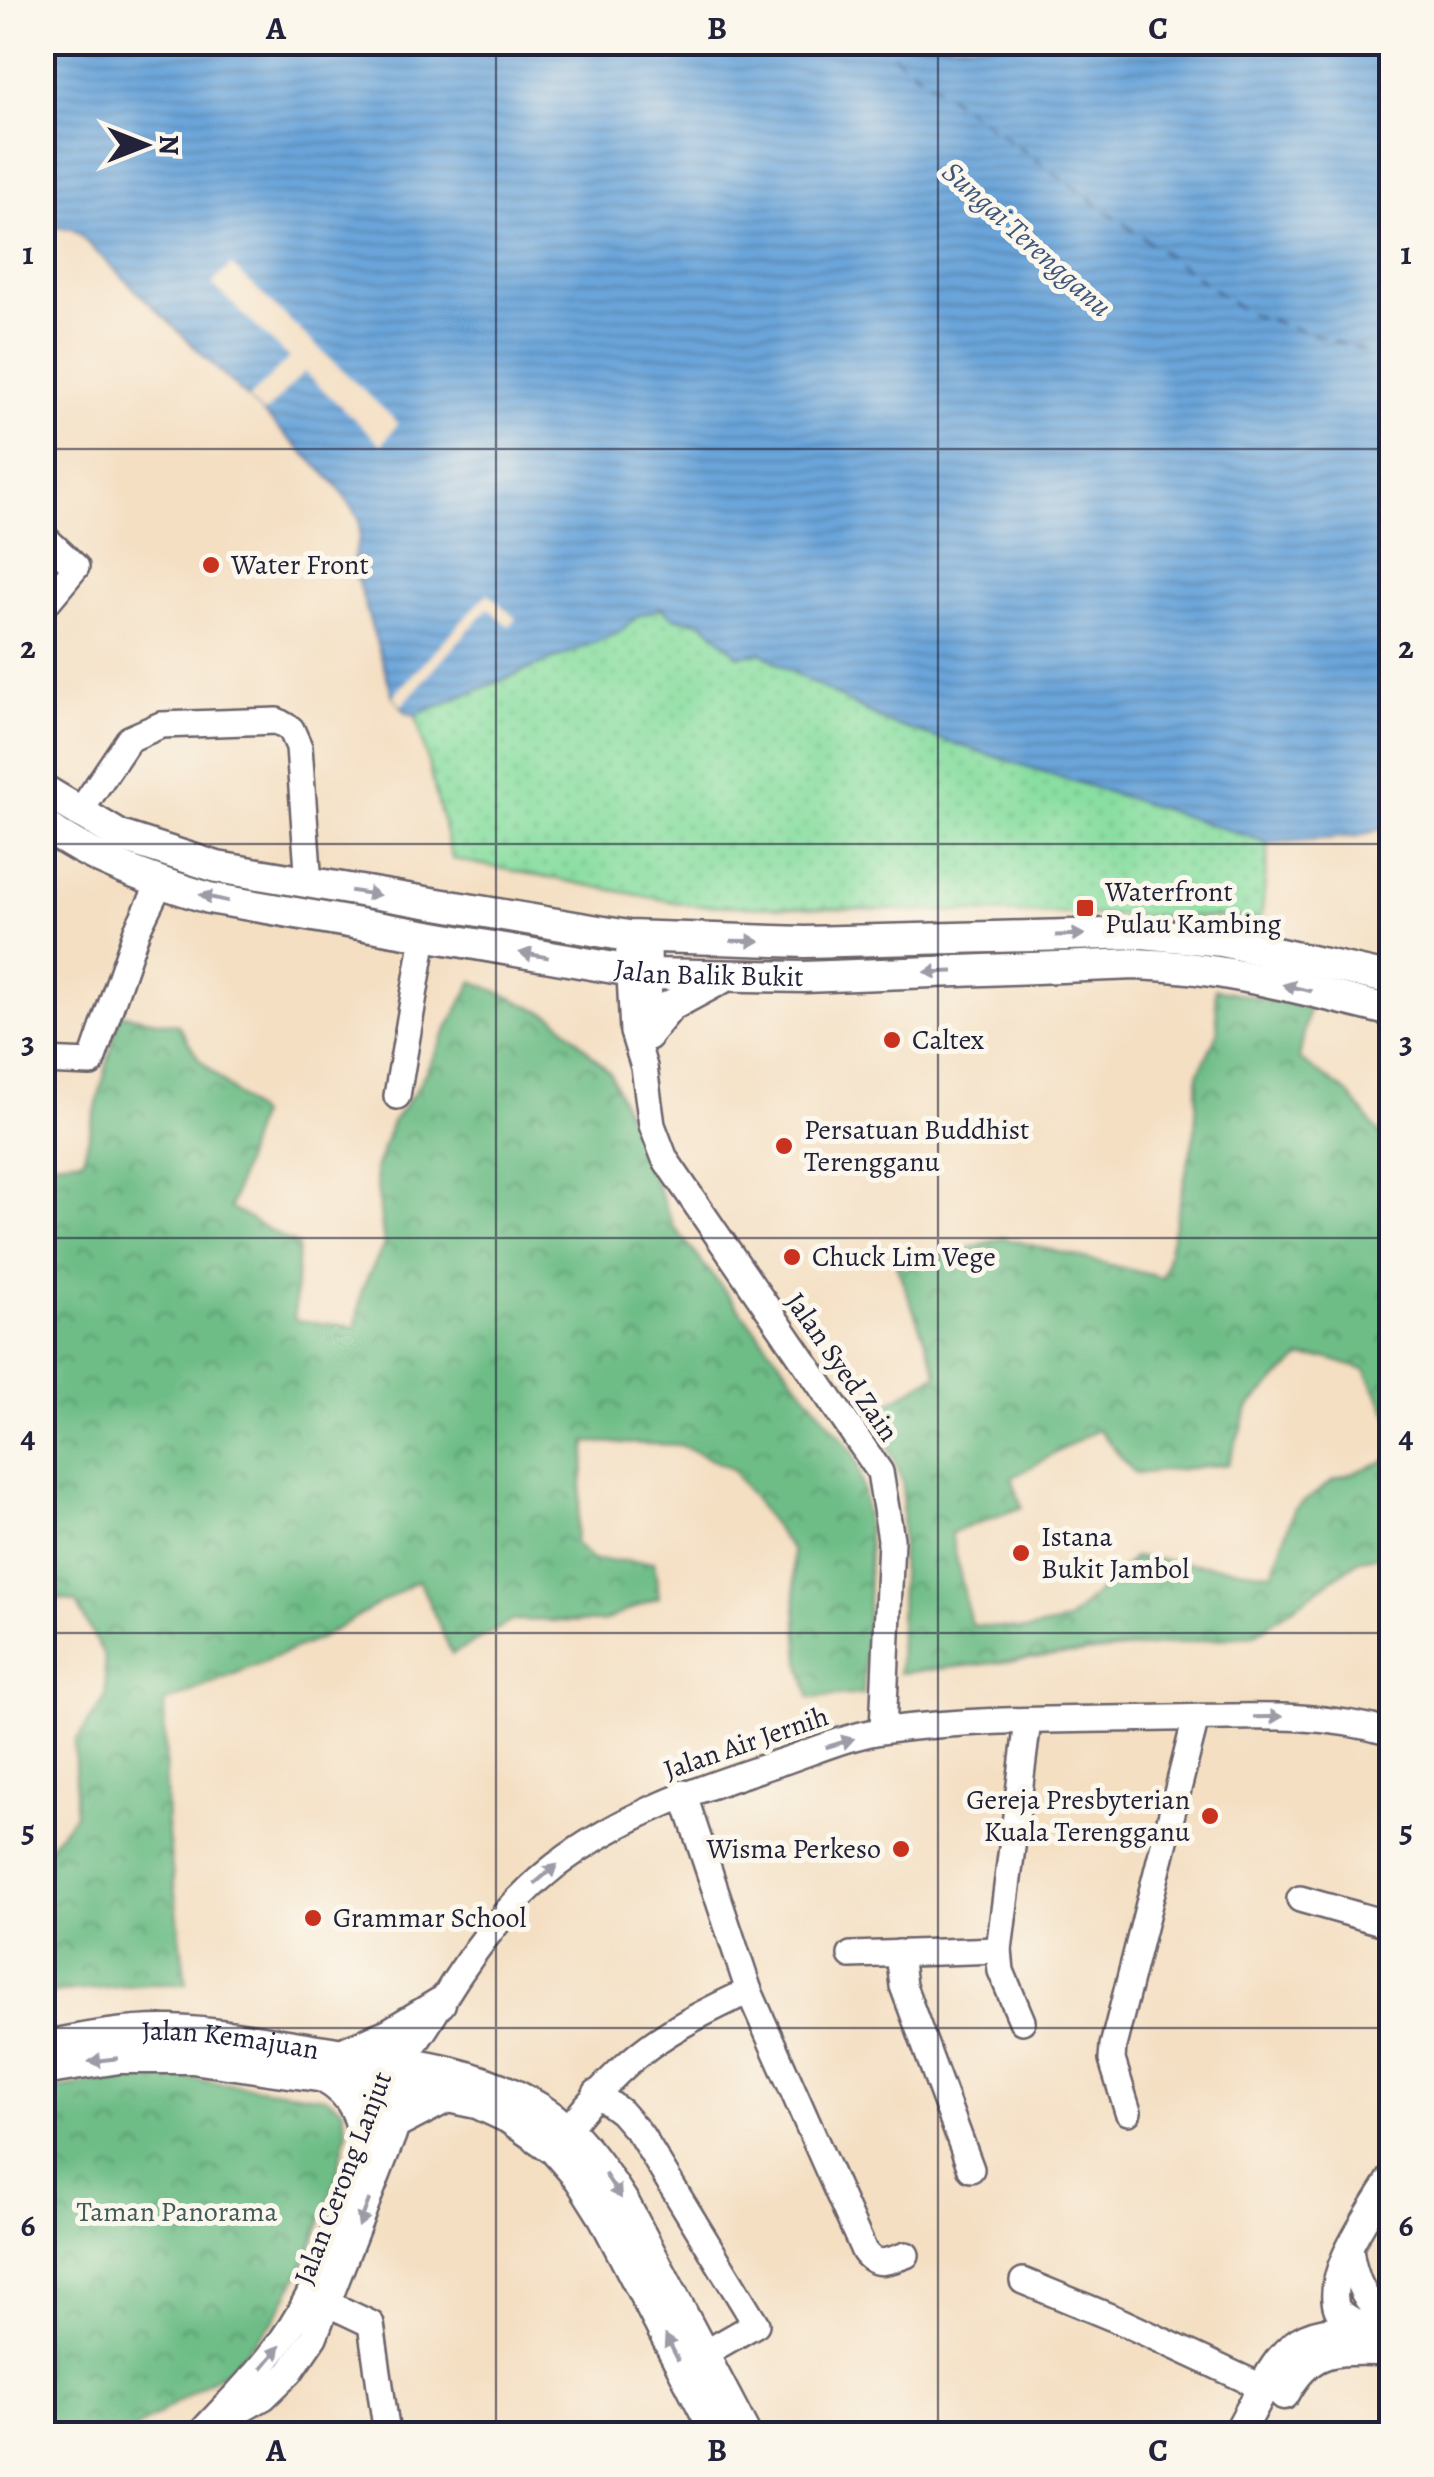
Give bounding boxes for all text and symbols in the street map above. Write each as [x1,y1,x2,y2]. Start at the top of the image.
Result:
text: A [265,6,287,50]
text: B [707,6,727,50]
text: C [1148,6,1168,50]
north arrow [95,95,195,195]
text: N [150,135,188,155]
water label: Sungai Terengganu [934,152,1120,326]
text: 1 [22,231,34,275]
text: 1 [1400,231,1412,275]
place label: Water Front [230,546,369,584]
marker: Water Front [200,554,222,576]
text: 2 [20,625,36,669]
text: 2 [1398,625,1414,669]
place label: Waterfront Pulau Kambing [1104,873,1281,943]
one-way arrow [349,886,381,901]
one-way arrow [198,890,229,905]
marker: Waterfront Pulau Kambing [1074,897,1096,919]
one-way arrow [1055,926,1087,942]
one-way arrow [730,933,762,949]
one-way arrow [518,947,550,962]
street label: Jalan Balik Bukit [612,949,804,996]
one-way arrow [923,964,955,980]
one-way arrow [1281,980,1312,995]
text: 3 [21,1020,35,1064]
text: 3 [1399,1020,1413,1064]
place label: Caltex [912,1021,985,1059]
marker: Caltex [881,1029,903,1051]
place label: Persatuan Buddhist Terengganu [804,1111,1029,1181]
marker: Persatuan Buddhist Terengganu [773,1135,795,1157]
place label: Chuck Lim Vege [812,1238,996,1276]
marker: Chuck Lim Vege [781,1246,803,1268]
street label: Jalan Syed Zain [777,1285,907,1449]
text: 4 [20,1414,36,1458]
text: 4 [1398,1414,1414,1458]
place label: Istana Bukit Jambol [1041,1518,1189,1588]
marker: Istana Bukit Jambol [1010,1542,1032,1564]
street label: Jalan Air Jernih [659,1697,833,1789]
one-way arrow [1253,1708,1285,1724]
one-way arrow [826,1735,856,1750]
place label: Gereja Presbyterian Kuala Terengganu [966,1781,1191,1851]
marker: Gereja Presbyterian Kuala Terengganu [1199,1805,1221,1827]
text: 5 [21,1809,35,1853]
text: 5 [1399,1809,1413,1853]
place label: Wisma Perkeso [705,1830,881,1868]
marker: Wisma Perkeso [890,1838,912,1860]
one-way arrow [533,1863,558,1885]
place label: Grammar School [333,1899,527,1937]
marker: Grammar School [302,1907,324,1929]
street label: Jalan Kemajuan [141,2012,322,2069]
one-way arrow [87,2053,119,2069]
street label: Jalan Cerong Lanjut [285,2066,401,2290]
one-way arrow [603,2172,621,2199]
park label: Taman Panorama [76,2193,278,2231]
one-way arrow [356,2199,371,2229]
text: 6 [21,2203,36,2247]
text: 6 [1399,2203,1414,2247]
one-way arrow [664,2334,681,2363]
one-way arrow [260,2344,281,2369]
text: A [265,2428,287,2472]
text: B [707,2428,727,2472]
text: C [1148,2428,1168,2472]

